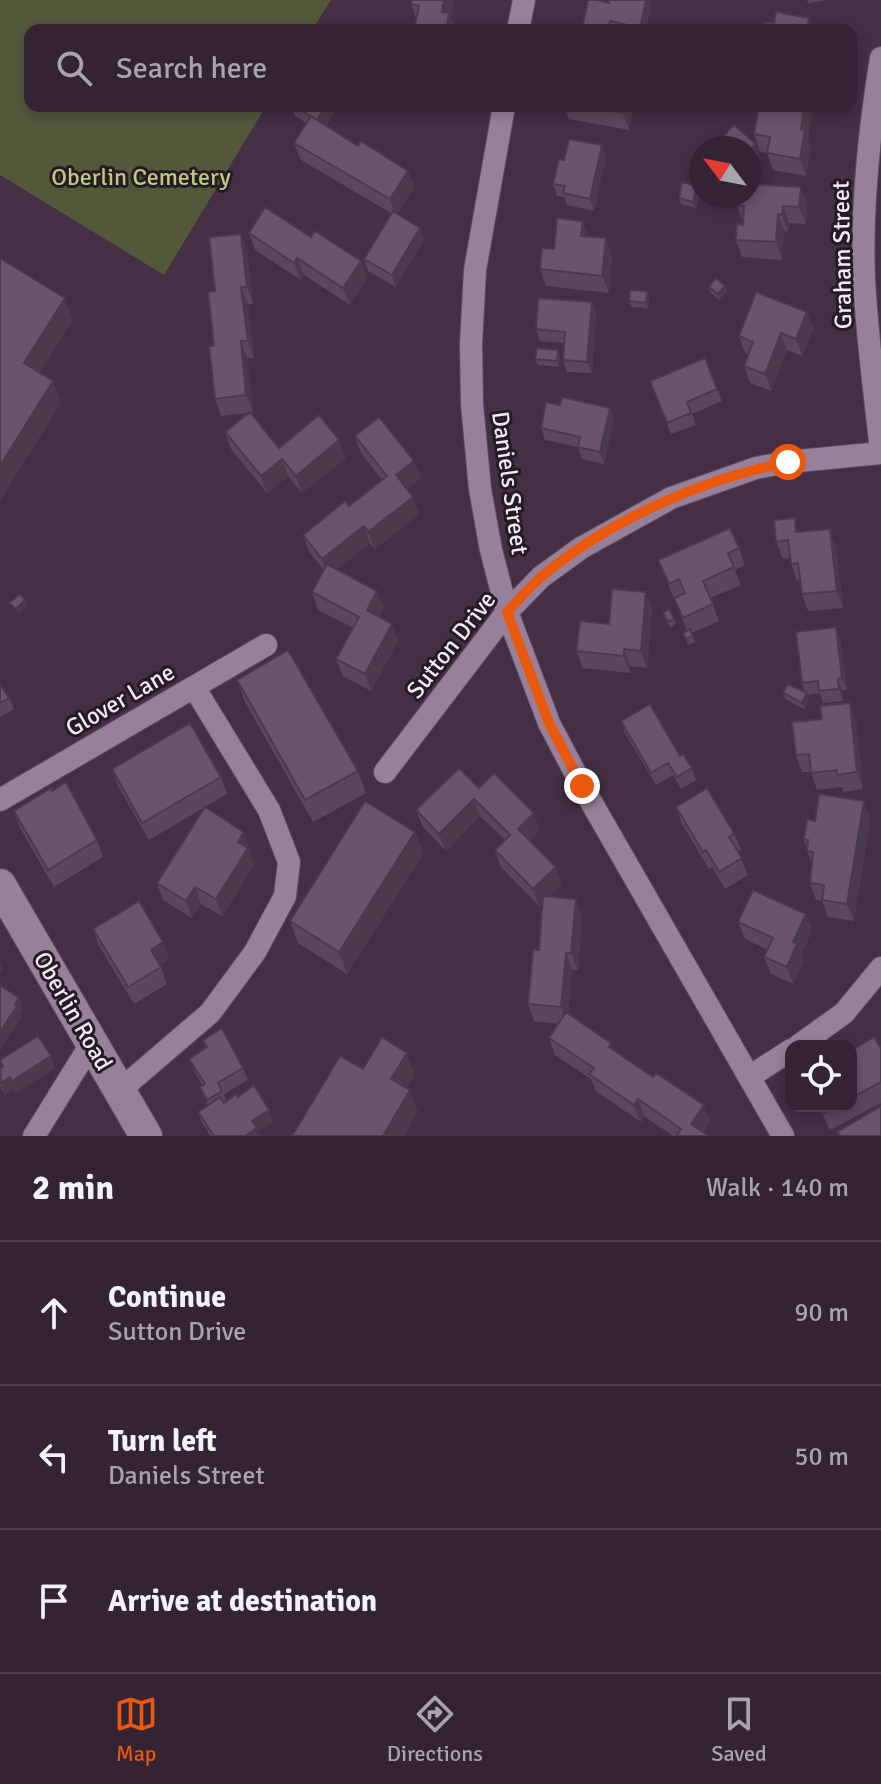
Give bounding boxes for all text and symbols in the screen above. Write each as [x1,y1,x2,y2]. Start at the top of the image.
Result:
search box [24,24,857,112]
icon: search [52,46,96,90]
text: Search here [116,50,267,87]
north arrow [689,136,761,208]
park label: Oberlin Cemetery [51,162,231,192]
street label: Graham Street [826,181,858,329]
street label: Daniels Street [485,409,535,557]
route start [770,444,806,480]
street label: Sutton Drive [400,585,502,705]
street label: Glover Lane [60,657,180,743]
route end [564,768,600,804]
street label: Oberlin Road [27,946,119,1076]
map controls [785,1040,857,1112]
button: locate [785,1040,857,1112]
text: 2 min [32,1167,114,1209]
text: Walk · 140 m [706,1172,849,1204]
text: Continue [108,1279,226,1316]
icon: ahead [32,1291,76,1335]
text: 90 m [794,1297,849,1329]
text: Sutton Drive [108,1316,246,1348]
text: Turn left [108,1423,217,1460]
icon: left [32,1435,76,1479]
text: 50 m [794,1441,849,1473]
text: Daniels Street [108,1460,265,1492]
icon: arrive [32,1579,76,1623]
text: Arrive at destination [108,1583,377,1620]
tab: Map [114,1692,158,1767]
tab: Directions [387,1692,483,1767]
tab: Saved [711,1692,767,1767]

